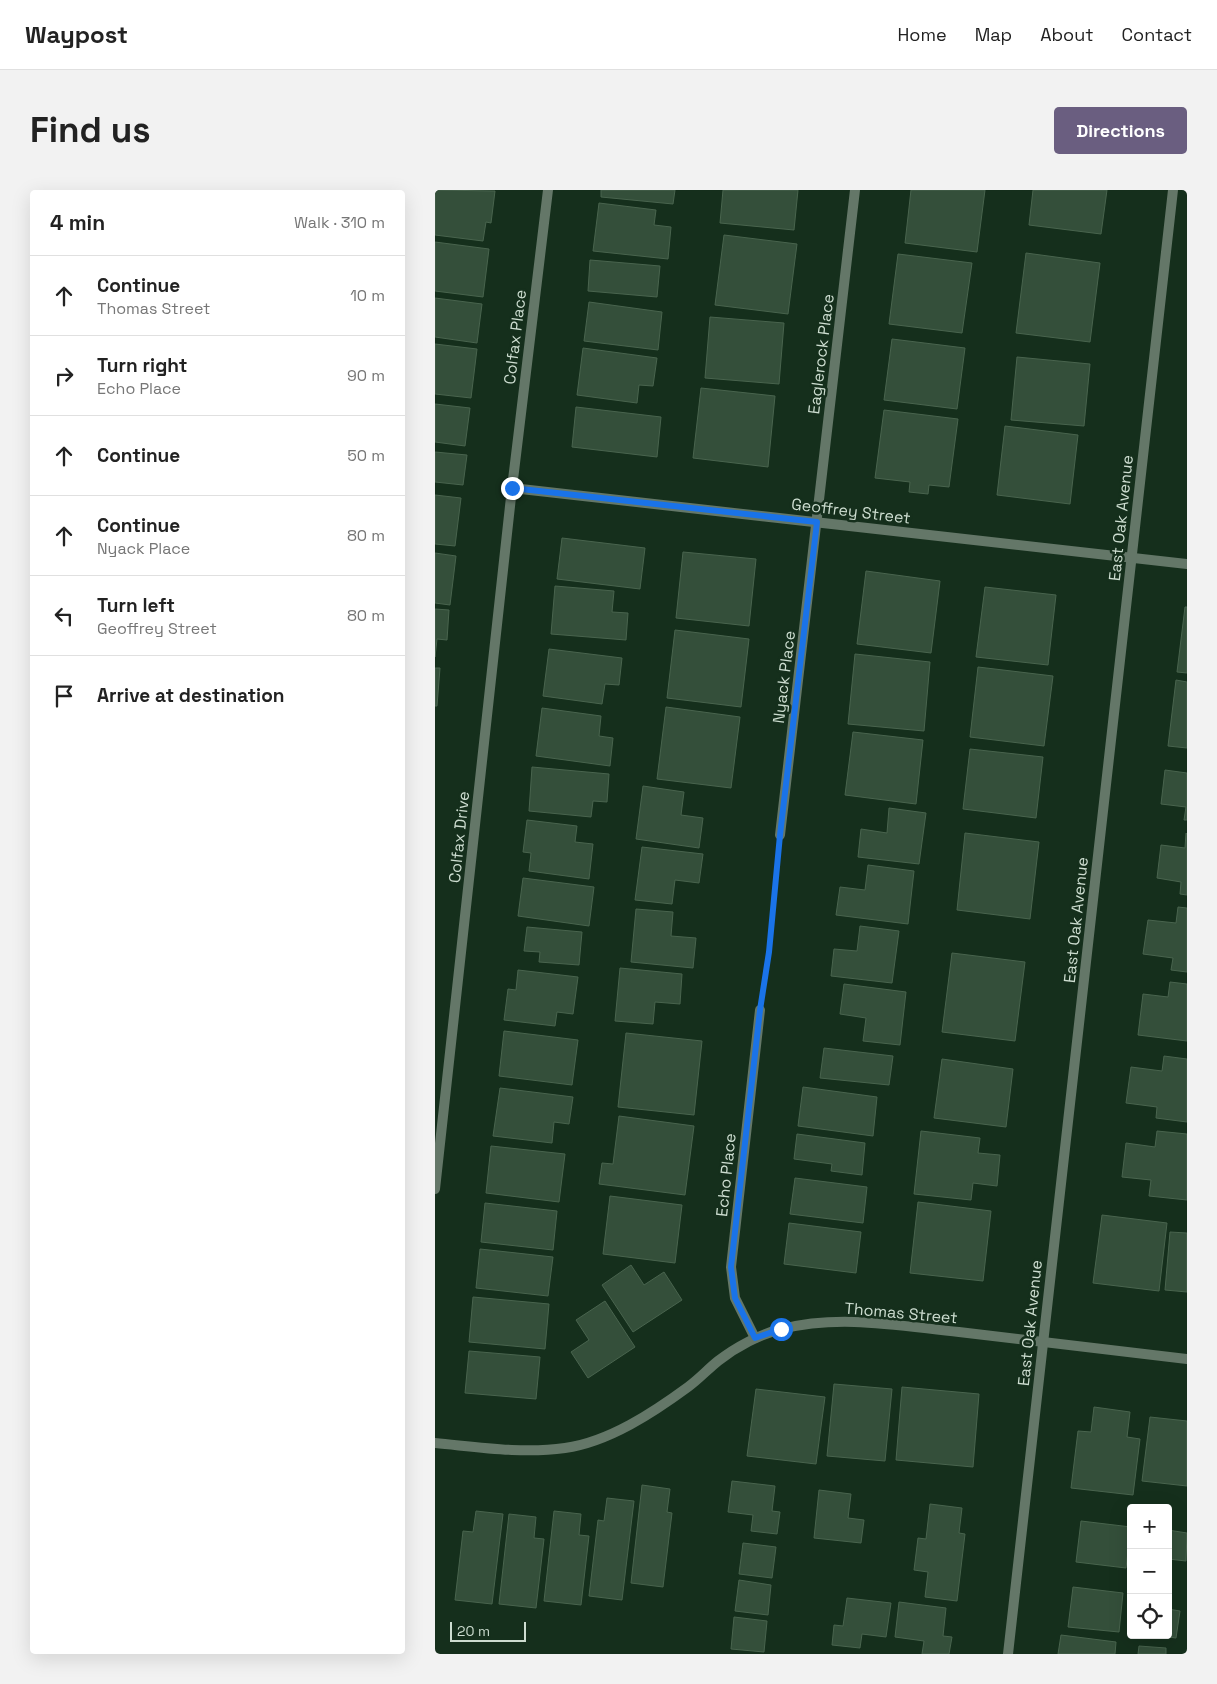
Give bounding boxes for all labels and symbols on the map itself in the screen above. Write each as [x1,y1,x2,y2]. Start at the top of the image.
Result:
street label: Colfax Place [499,288,531,386]
street label: Eaglerock Place [803,293,839,415]
street label: East Oak Avenue [1104,454,1138,582]
route end [501,477,524,500]
street label: Geoffrey Street [790,493,912,529]
street label: Nyack Place [768,629,800,725]
street label: Colfax Drive [444,790,474,884]
street label: East Oak Avenue [1059,856,1093,984]
street label: Echo Place [711,1132,741,1218]
street label: East Oak Avenue [1013,1259,1047,1387]
street label: Thomas Street [844,1298,958,1328]
route start [770,1318,793,1341]
scale bar [450,1619,526,1642]

